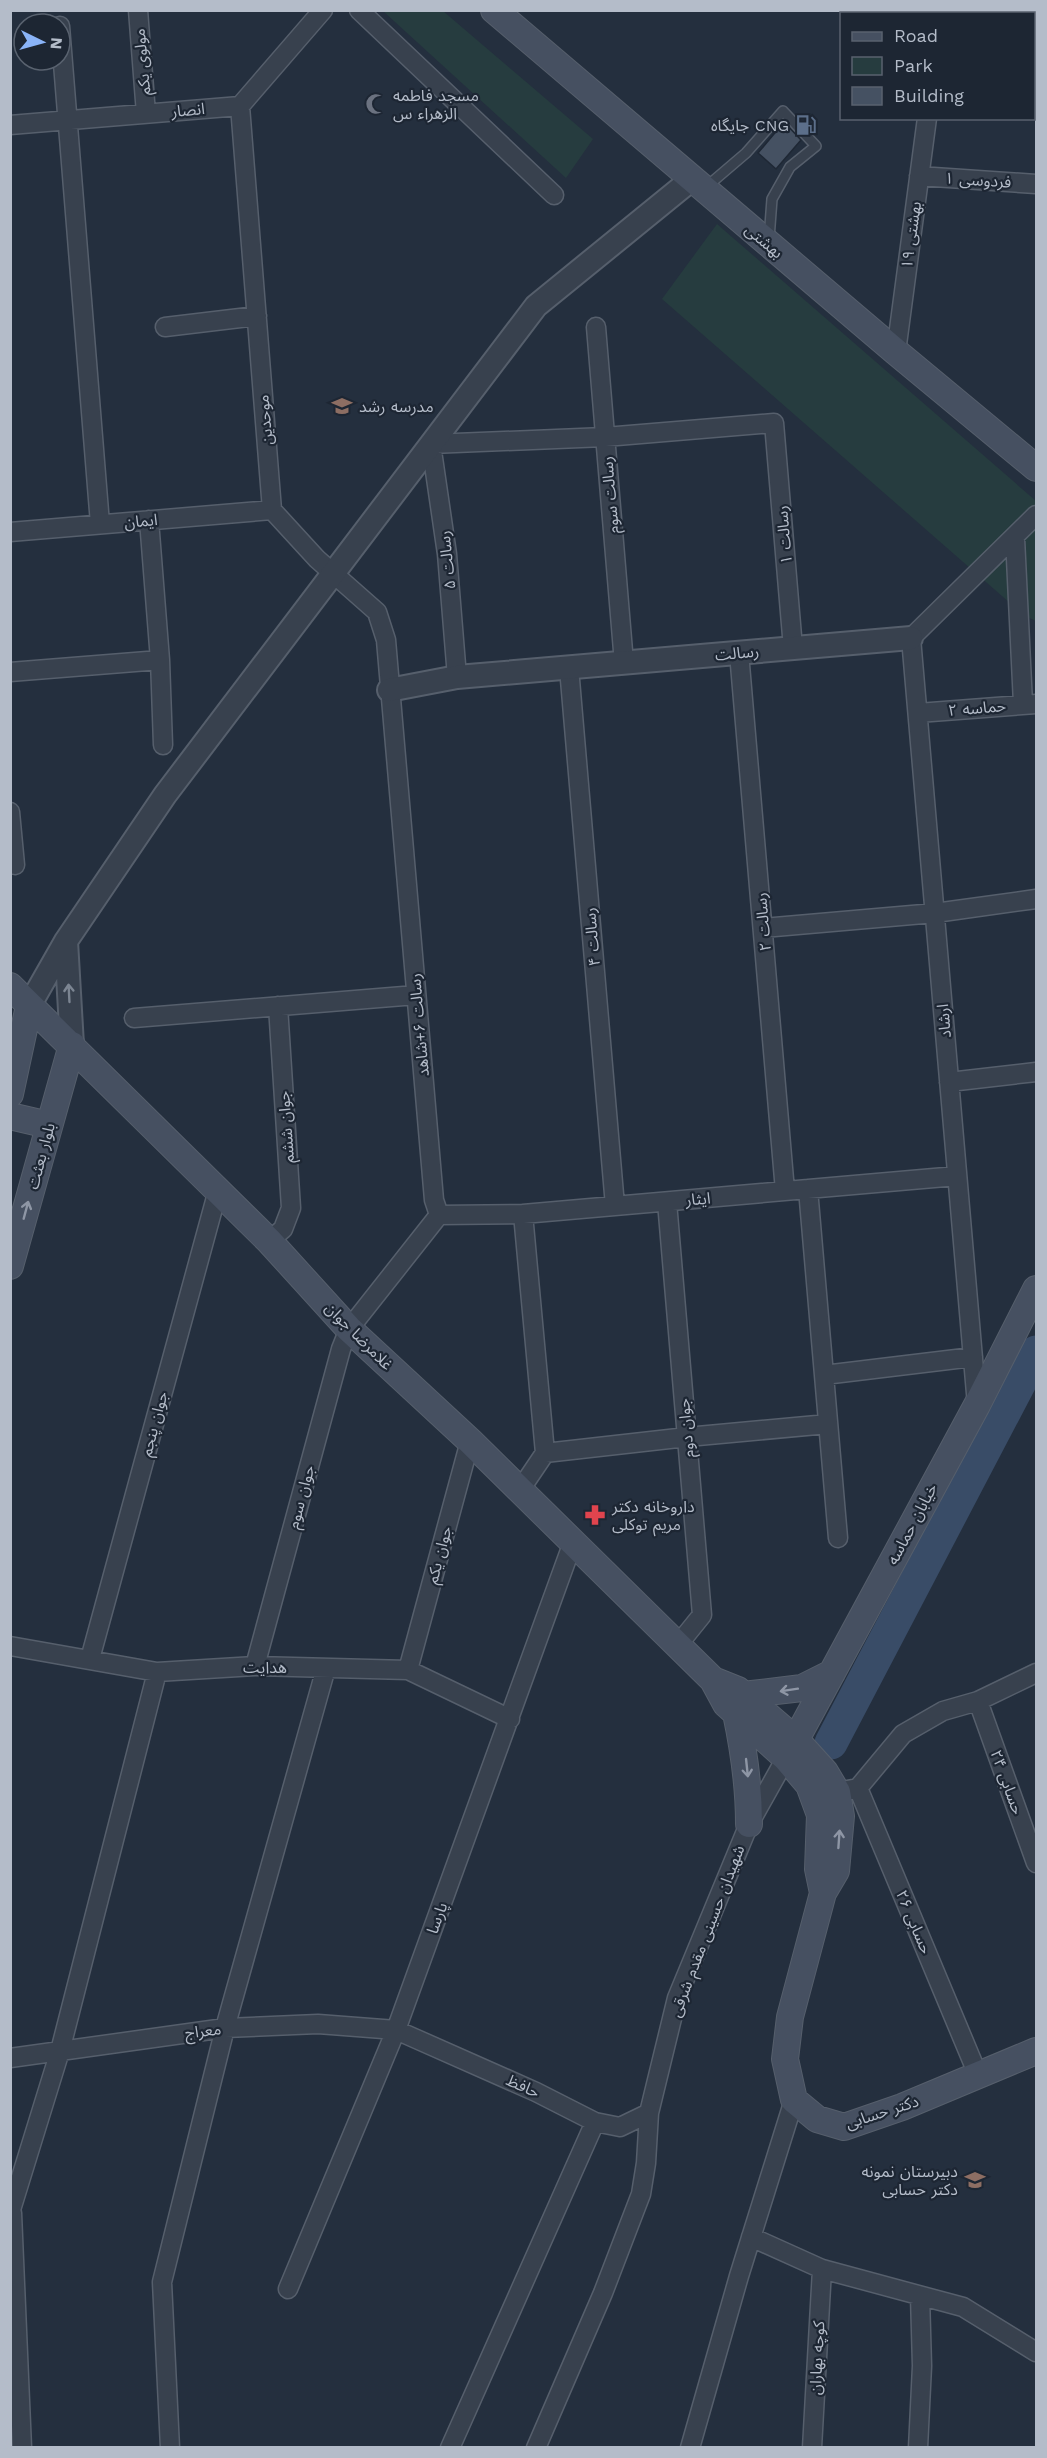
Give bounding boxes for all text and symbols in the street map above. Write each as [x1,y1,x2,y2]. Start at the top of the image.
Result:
north arrow [12,12,72,72]
legend [840,12,1035,120]
text: Road [894,25,938,46]
street label: مولوی یکم [130,27,157,96]
text: N [46,37,66,50]
text: Park [894,55,933,76]
text: Building [894,85,964,106]
place label: مسجد فاطمه الزهراء س [393,86,479,123]
mosque icon: مسجد فاطمه الزهراء س [364,92,388,116]
street label: انصار [169,99,206,121]
fuel station icon: جایگاه CNG [794,113,818,137]
place label: جایگاه CNG [711,116,789,135]
street label: فردوسی ۱ [944,168,1012,192]
street label: بهشتی ۱۹ [897,200,925,270]
street label: بهشتی [741,220,787,262]
street label: موحدین [253,394,277,446]
school or university icon: مدرسه رشد [330,394,354,418]
place label: مدرسه رشد [359,397,434,416]
street label: رسالت سوم [597,455,626,534]
street label: رسالت ۱ [772,505,796,565]
street label: ایمان [124,510,158,532]
street label: رسالت ۵ [434,530,460,590]
street label: رسالت [714,642,760,664]
street label: حماسه ۲ [947,696,1007,720]
street label: رسالت ۲ [751,892,775,952]
street label: رسالت ۴ [580,907,604,967]
street label: رسالت ۶+شاهد [405,973,433,1077]
one-way arrow [64,984,75,1004]
street label: ارشاد [933,1003,955,1039]
street label: جوان ششم [274,1090,301,1164]
street label: بلوار بعثت [23,1121,59,1191]
street label: ایثار [684,1188,711,1210]
one-way arrow [21,1201,32,1220]
street label: غلامرضا جوان [321,1298,397,1374]
street label: جوان پنجم [136,1389,175,1459]
street label: جوان دوم [674,1397,701,1459]
street label: جوان سوم [283,1463,321,1532]
street label: خیابان حماسه [883,1480,941,1568]
place label: داروخانه دکتر مریم توکلی [611,1497,695,1537]
pharmacy icon: داروخانه دکتر مریم توکلی [583,1503,607,1527]
street label: جوان یکم [422,1524,459,1587]
street label: هدایت [243,1658,287,1677]
one-way arrow [780,1685,799,1696]
street label: حسابی ۲۴ [987,1747,1027,1817]
one-way arrow [742,1758,753,1778]
one-way arrow [834,1829,845,1849]
street label: شهیدان حسینی مقدم شرقی [665,1842,751,2021]
street label: حسابی ۲۶ [892,1887,936,1957]
street label: پارسا [423,1900,452,1937]
street label: معراج [184,2019,223,2046]
street label: حافظ [503,2070,543,2102]
street label: دکتر حسابی [843,2091,921,2133]
place label: دبیرستان نمونه دکتر حسابی [861,2162,958,2199]
school or university icon: دبیرستان نمونه دکتر حسابی [963,2168,987,2192]
street label: کوچه بهاران [806,2320,829,2396]

